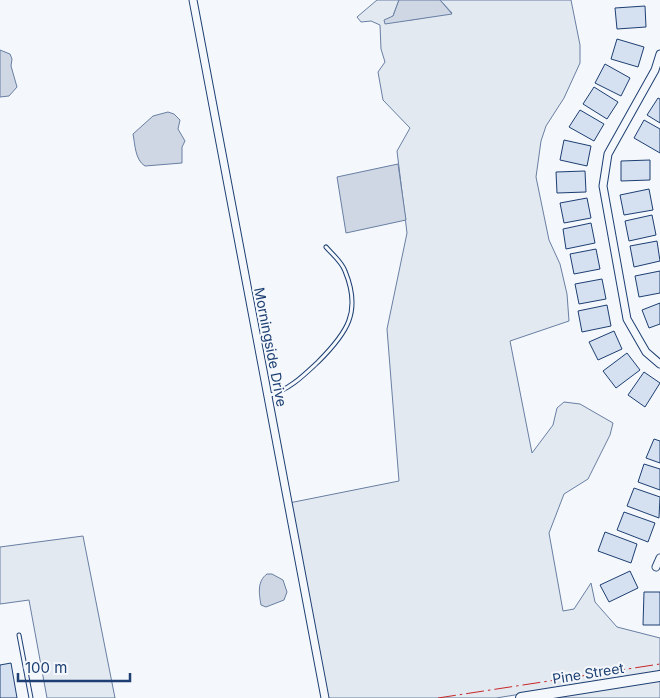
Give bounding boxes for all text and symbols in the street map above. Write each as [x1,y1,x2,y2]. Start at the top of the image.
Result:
street label: Morningside Drive [251,286,291,408]
scale bar [18,650,130,682]
text: 100 m [25,658,67,677]
street label: Pine Street [551,659,625,687]

